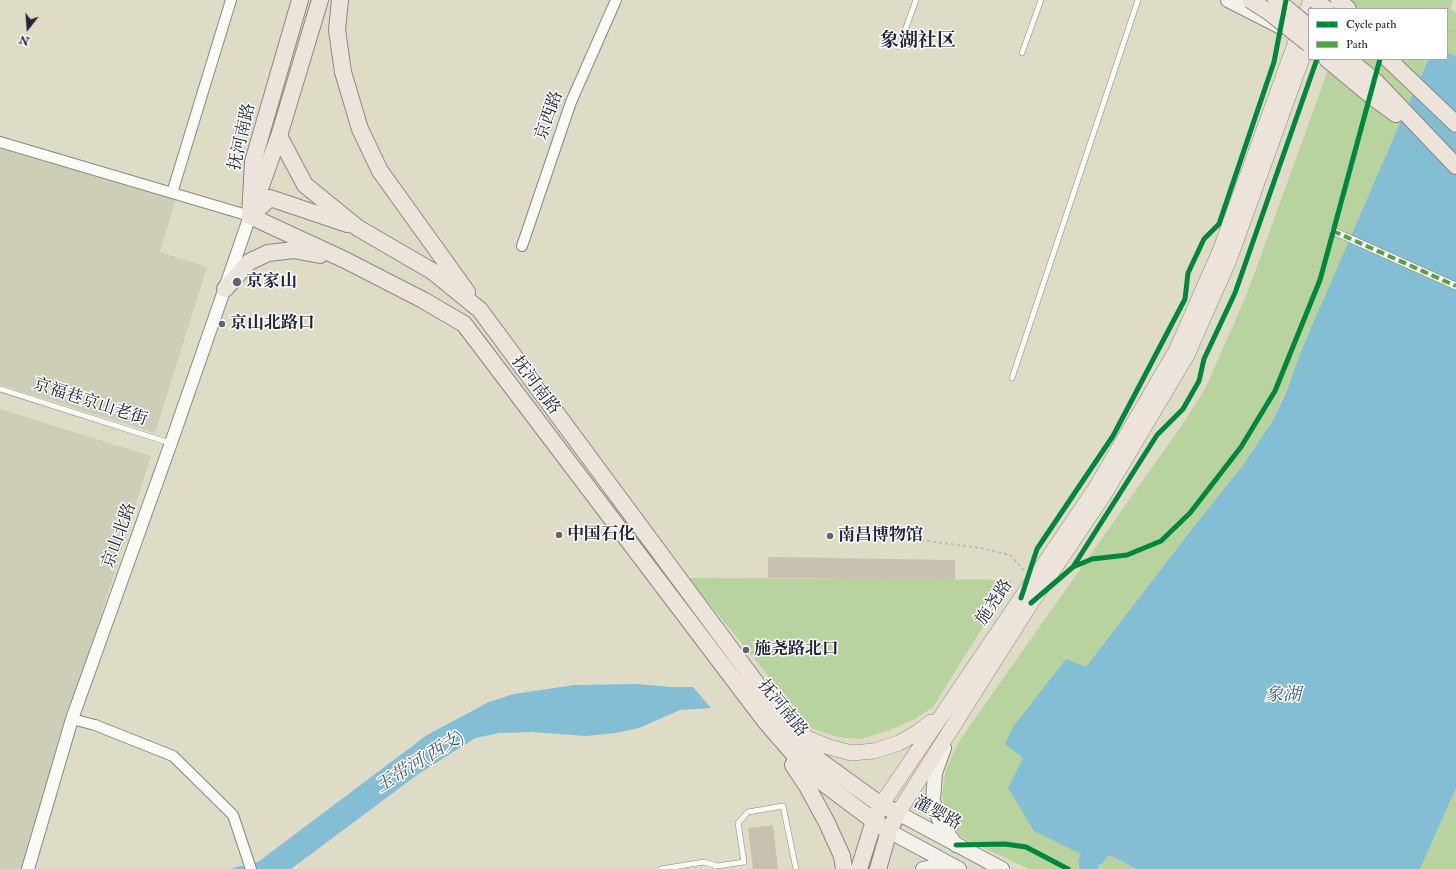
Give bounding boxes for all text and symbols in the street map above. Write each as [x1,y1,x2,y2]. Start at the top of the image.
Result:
north arrow [8,8,48,48]
legend [1308,8,1448,60]
text: Cycle path [1346,17,1396,32]
district label: 象湖社区 [880,31,956,53]
text: N [18,32,31,48]
text: Path [1346,37,1368,52]
street label: 京西路 [532,89,568,143]
street label: 抚河南路 [225,102,261,172]
place label: 京家山 [246,272,297,292]
marker: 京家山 [231,276,243,288]
place label: 京山北路口 [230,314,315,334]
marker: 京山北路口 [217,319,227,329]
street label: 抚河南路 [506,353,564,419]
street label: 京福巷京山老街 [30,375,150,431]
street label: 京山北路 [99,501,141,571]
place label: 中国石化 [567,525,635,545]
place label: 南昌博物馆 [838,526,923,546]
marker: 中国石化 [554,530,564,540]
marker: 南昌博物馆 [825,531,835,541]
street label: 施尧路 [972,576,1018,630]
place label: 施尧路北口 [754,640,839,660]
marker: 施尧路北口 [741,645,751,655]
street label: 抚河南路 [753,676,811,742]
water label: 象湖 [1265,685,1301,707]
water label: 玉带河(西支) [372,728,468,798]
street label: 灌婴路 [910,793,964,835]

